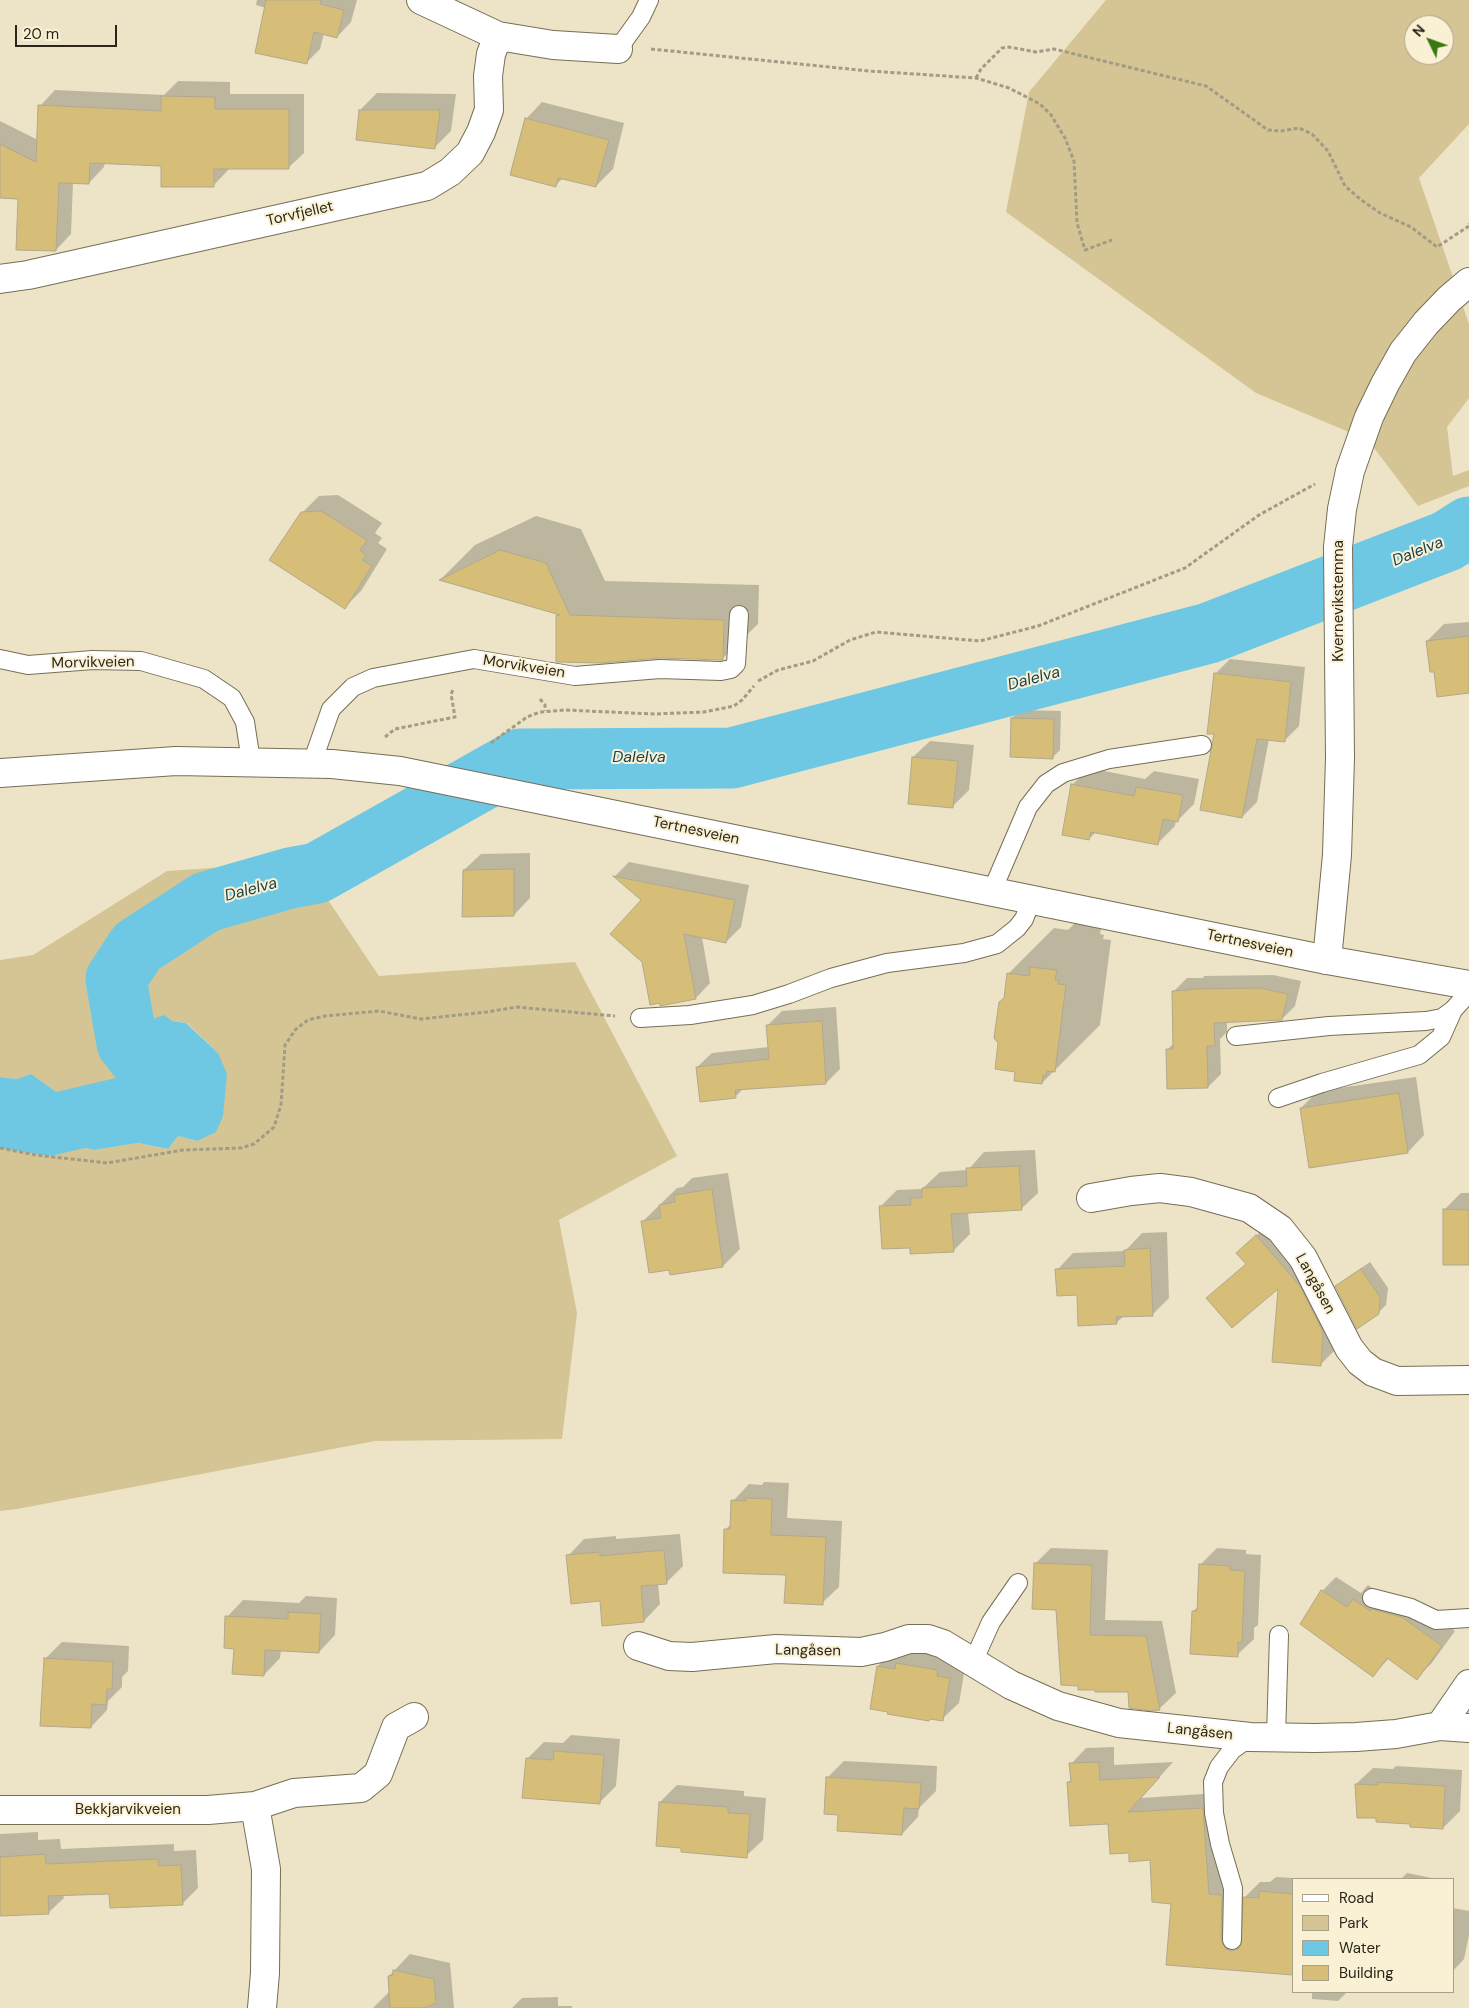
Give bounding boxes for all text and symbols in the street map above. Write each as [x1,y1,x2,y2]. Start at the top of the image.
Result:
scale bar [18,15,120,47]
north arrow [1404,15,1454,65]
text: N [1408,21,1429,40]
text: 20 m [23,24,59,44]
street label: Torvfjellet [265,198,335,230]
water label: Dalelva [1390,533,1446,571]
street label: Kvernevikstemma [1330,540,1348,662]
street label: Morvikveien [482,652,566,682]
street label: Morvikveien [51,653,135,673]
water label: Dalelva [1006,663,1062,695]
water label: Dalelva [612,748,666,768]
street label: Tertnesveien [651,813,741,849]
water label: Dalelva [223,874,279,906]
street label: Tertnesveien [1205,926,1295,962]
street label: Langåsen [1291,1251,1339,1317]
street label: Langåsen [775,1641,841,1661]
street label: Langåsen [1166,1720,1234,1744]
street label: Bekkjarvikveien [75,1801,181,1819]
legend [1292,1878,1454,1993]
text: Road [1339,1888,1374,1908]
text: Park [1339,1913,1369,1933]
text: Water [1339,1938,1380,1958]
text: Building [1339,1963,1394,1983]

